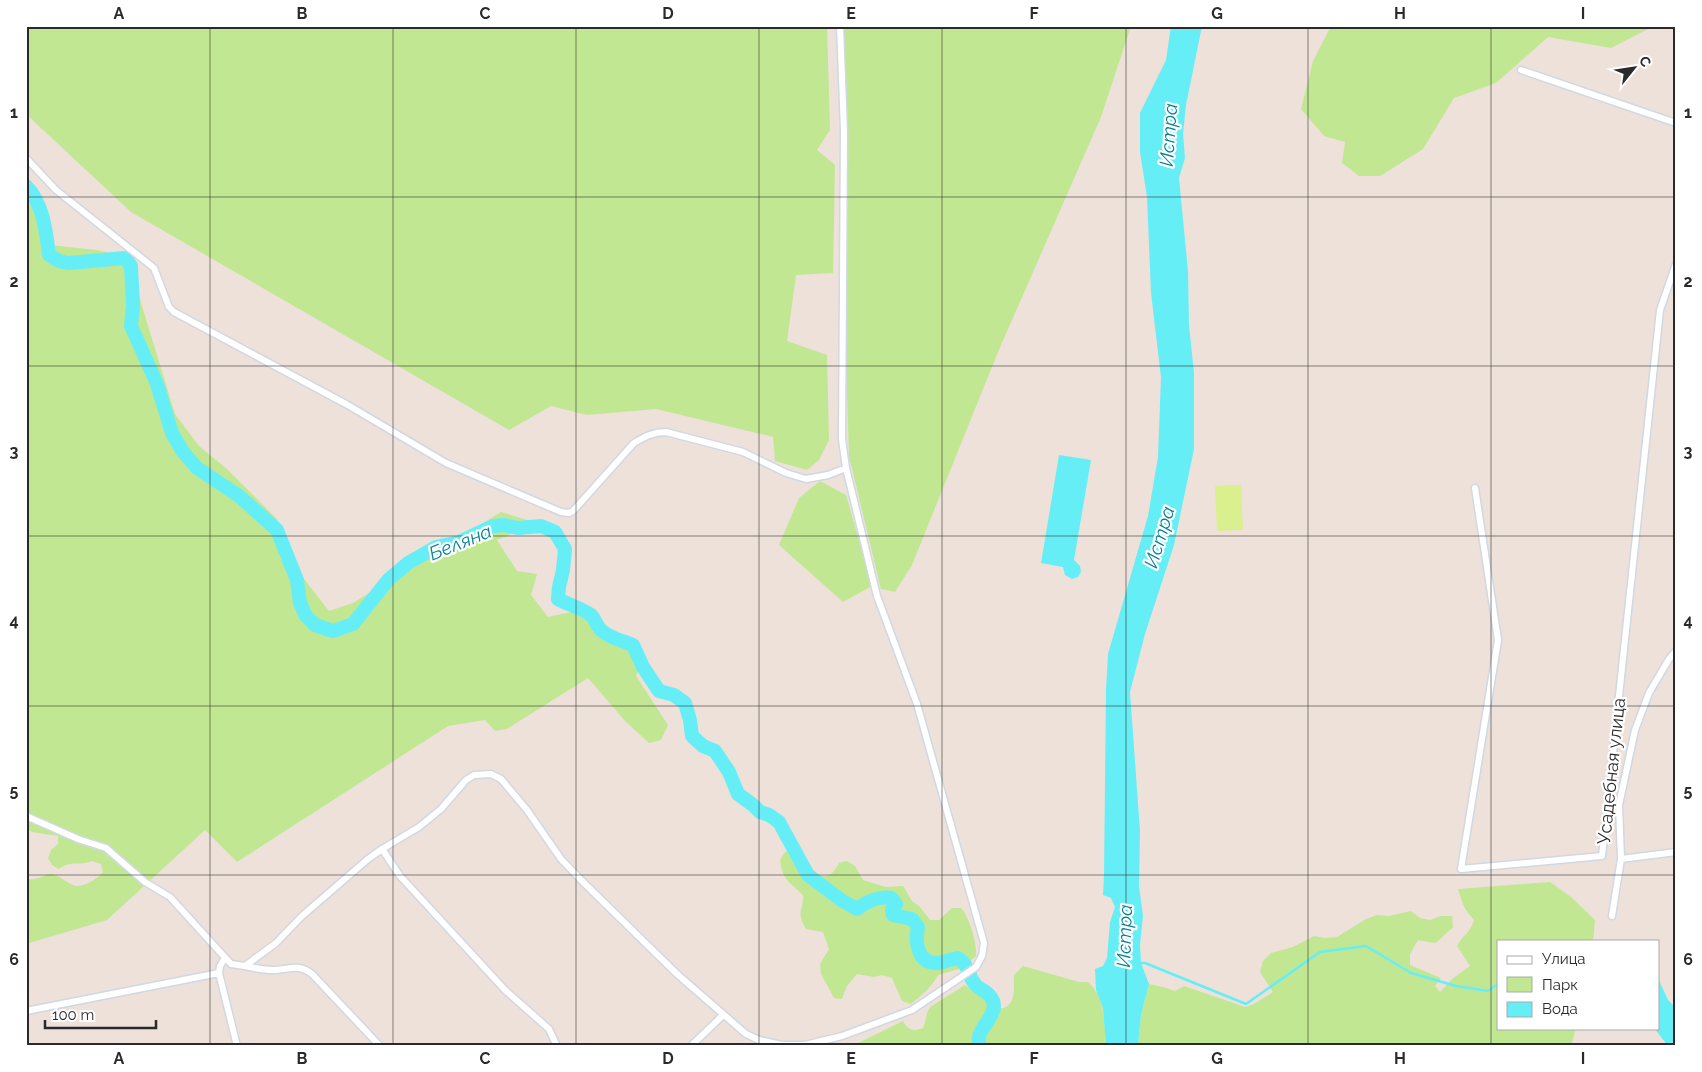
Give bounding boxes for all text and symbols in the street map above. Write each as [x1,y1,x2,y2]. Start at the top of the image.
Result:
text: A [114,4,125,23]
text: B [297,4,308,23]
text: C [480,4,491,23]
text: D [662,4,674,23]
text: E [846,4,856,23]
text: F [1029,4,1039,23]
text: G [1211,4,1223,23]
text: H [1394,4,1406,23]
text: I [1581,4,1585,23]
north arrow [1610,42,1660,92]
text: С [1636,53,1655,70]
text: 1 [10,103,18,122]
water label: Истра [1155,103,1181,167]
text: 1 [1684,103,1692,122]
text: 2 [9,272,19,291]
text: 2 [1683,272,1693,291]
text: 3 [10,442,19,461]
text: 3 [1684,442,1693,461]
water label: Истра [1139,504,1179,570]
water label: Беляна [425,519,495,565]
text: 4 [9,611,19,630]
text: 4 [1683,611,1693,630]
street label: Усадебная улица [1593,697,1629,845]
text: 5 [10,781,19,800]
text: 5 [1684,781,1693,800]
water label: Истра [1112,904,1136,968]
legend [1497,940,1660,1030]
text: 6 [9,950,19,969]
text: Улица [1542,950,1586,968]
text: 6 [1683,950,1693,969]
text: Парк [1542,976,1578,994]
scale bar [45,997,156,1029]
text: Вода [1542,1000,1578,1018]
text: 100 m [52,1006,94,1024]
text: A [114,1049,125,1068]
text: B [297,1049,308,1068]
text: C [480,1049,491,1068]
text: D [662,1049,674,1068]
text: E [846,1049,856,1068]
text: F [1029,1049,1039,1068]
text: G [1211,1049,1223,1068]
text: H [1394,1049,1406,1068]
text: I [1581,1049,1585,1068]

